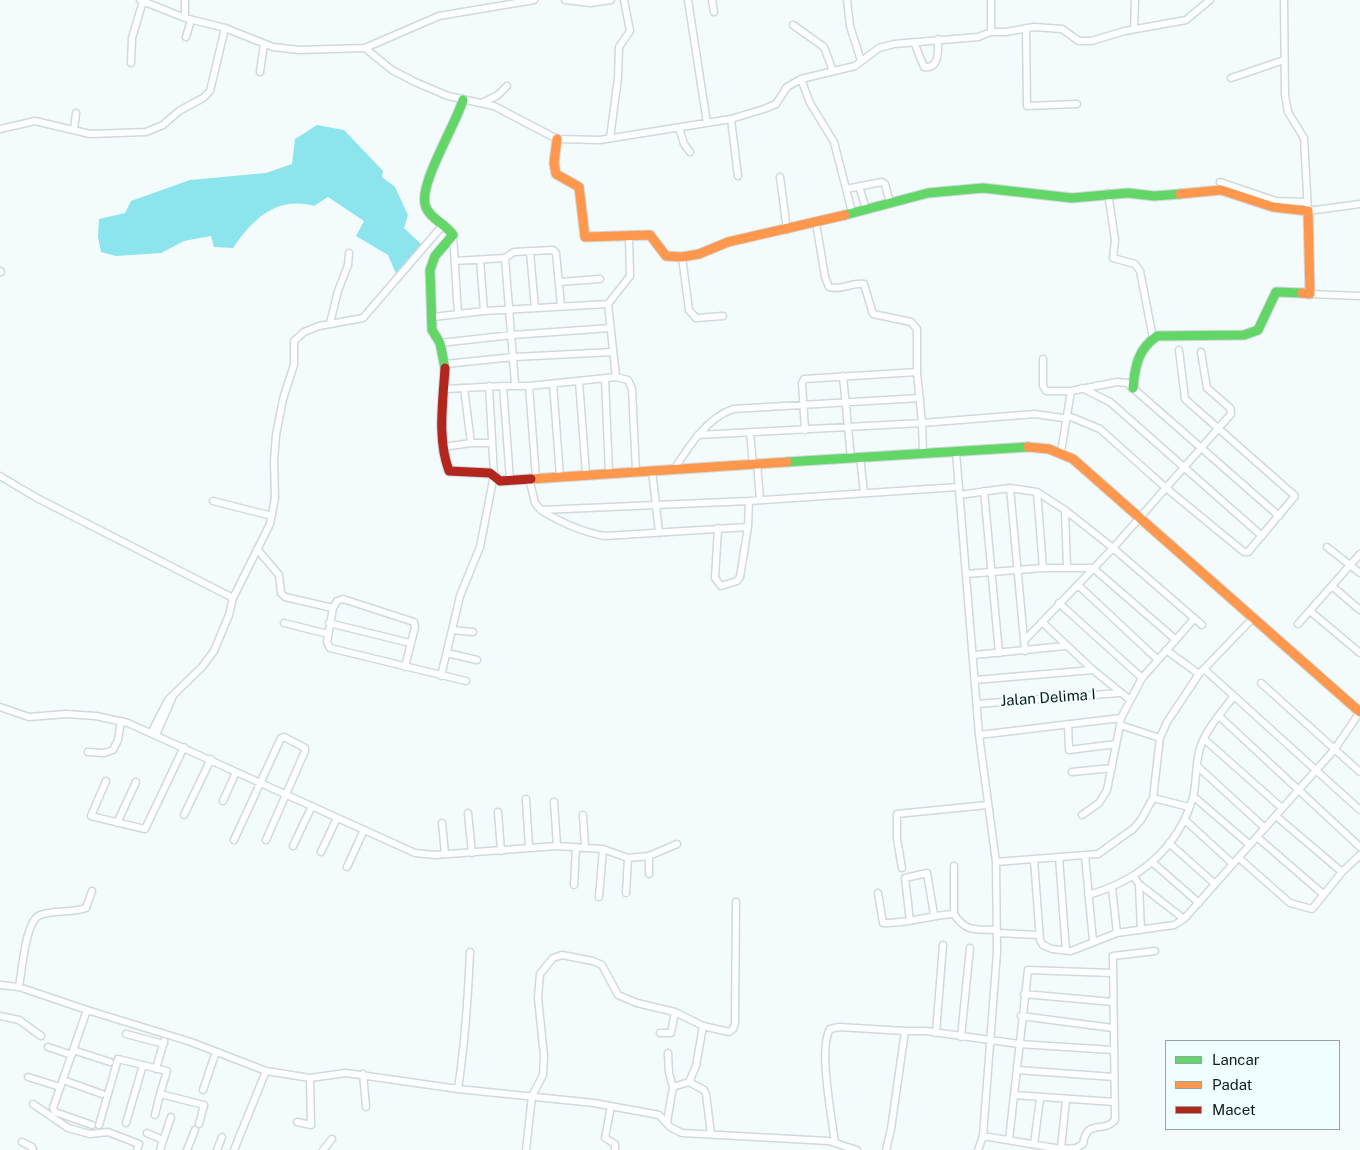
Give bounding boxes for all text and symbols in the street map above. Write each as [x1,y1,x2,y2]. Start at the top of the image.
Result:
street label: Jalan Delima I [1000,686,1096,710]
legend [1165,1040,1340,1130]
text: Lancar [1212,1051,1260,1068]
text: Padat [1212,1076,1252,1093]
text: Macet [1212,1101,1256,1118]

